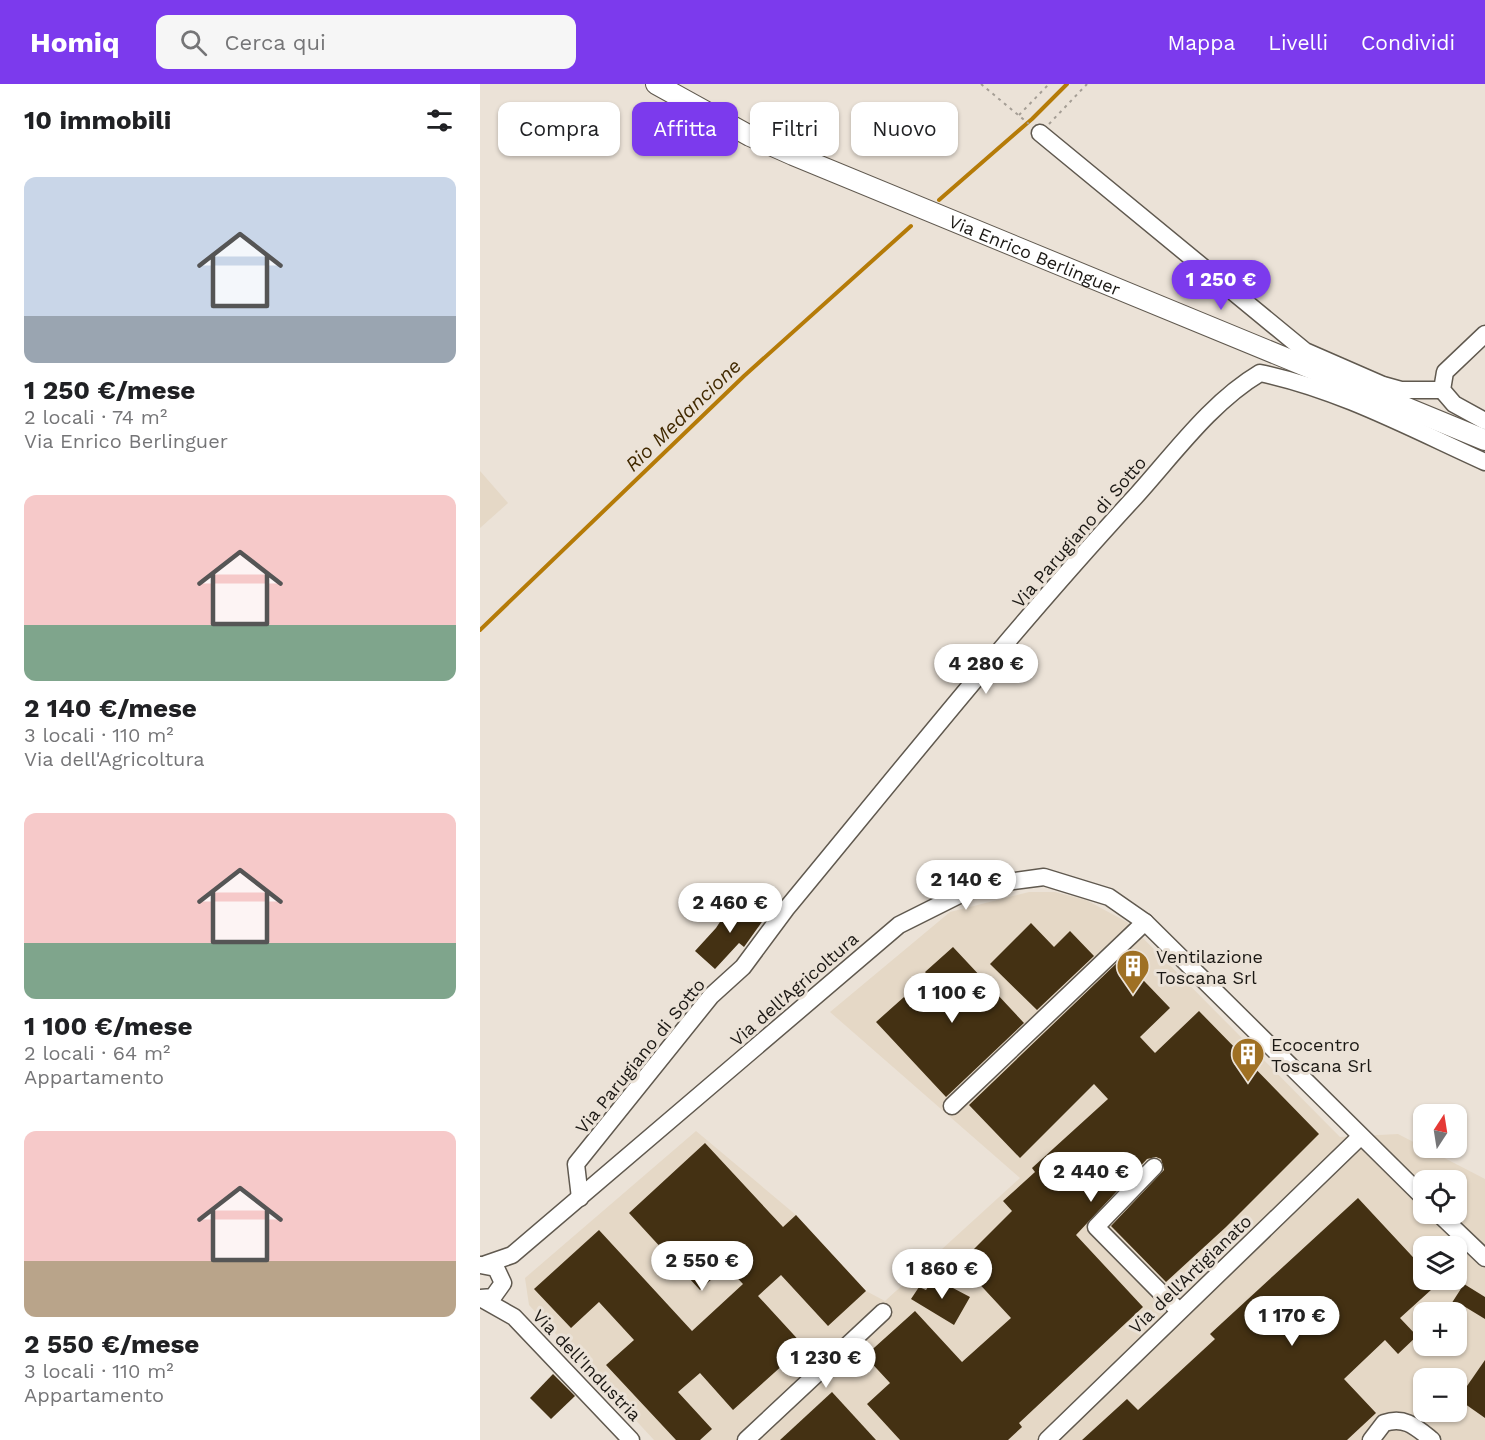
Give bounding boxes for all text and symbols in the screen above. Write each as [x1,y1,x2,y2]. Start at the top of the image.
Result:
search box [156,15,576,69]
text: Homiq [30,26,120,59]
icon: search [177,26,210,59]
text: Cerca qui [225,30,326,55]
text: Mappa [1167,30,1235,55]
text: Livelli [1268,30,1328,55]
text: Condividi [1361,30,1455,55]
chip: Compra [498,102,620,156]
chip: Affitta [632,102,738,156]
chip: Filtri [750,102,839,156]
chip: Nuovo [851,102,958,156]
icon: filters [423,104,456,137]
text: 10 immobili [24,105,171,135]
street label: Via Enrico Berlinguer [946,210,1124,299]
icon: home [186,216,294,324]
pin: 1 250 € [1166,260,1276,311]
text: 1 250 € [1186,267,1256,291]
water label: Rio Medancione [620,354,746,476]
text: 1 250 €/mese [24,375,195,405]
text: 2 locali · 74 m² [24,405,167,429]
text: Via Enrico Berlinguer [24,429,228,453]
street label: Via Parugiano di Sotto [1008,452,1150,612]
icon: home [186,534,294,642]
pin: 4 280 € [931,644,1041,695]
text: 4 280 € [948,651,1024,675]
text: 2 140 €/mese [24,693,197,723]
text: 3 locali · 110 m² [24,723,174,747]
text: Via dell'Agricoltura [24,747,205,771]
icon: home [186,852,294,960]
pin: 2 140 € [911,860,1021,911]
text: 2 140 € [930,867,1002,891]
pin: 2 460 € [675,883,785,934]
text: 2 460 € [692,890,768,914]
street label: Via dell'Agricoltura [726,928,862,1050]
place label: Ventilazione Toscana Srl [1156,946,1263,988]
building icon: Ventilazione Toscana Srl [1115,948,1151,995]
pin: 1 100 € [897,973,1007,1024]
street label: Via Parugiano di Sotto [571,974,709,1138]
text: 1 100 € [918,980,986,1004]
text: 1 100 €/mese [24,1011,192,1041]
place label: Ecocentro Toscana Srl [1271,1034,1372,1076]
building icon: Ecocentro Toscana Srl [1230,1036,1266,1083]
text: 2 locali · 64 m² [24,1041,170,1065]
text: Appartamento [24,1065,164,1089]
north arrow [1413,1104,1467,1158]
map controls [1413,1104,1467,1422]
pin: 2 440 € [1036,1152,1146,1203]
text: 2 440 € [1053,1159,1129,1183]
icon: home [186,1170,294,1278]
button: locate [1413,1170,1467,1224]
street label: Via dell'Artigianato [1124,1210,1256,1338]
button: layers [1413,1236,1467,1290]
pin: 2 550 € [647,1241,757,1292]
text: 2 550 € [665,1248,739,1272]
pin: 1 860 € [887,1249,997,1300]
text: 1 860 € [906,1256,978,1280]
pin: 1 170 € [1237,1296,1347,1347]
button: + [1413,1302,1467,1356]
text: 1 170 € [1258,1303,1326,1327]
street label: Via dell'Industria [528,1305,646,1425]
text: 2 550 €/mese [24,1329,199,1359]
pin: 1 230 € [771,1338,881,1389]
text: 1 230 € [791,1345,861,1369]
text: 3 locali · 110 m² [24,1359,174,1383]
button: − [1413,1368,1467,1422]
text: Appartamento [24,1383,164,1407]

